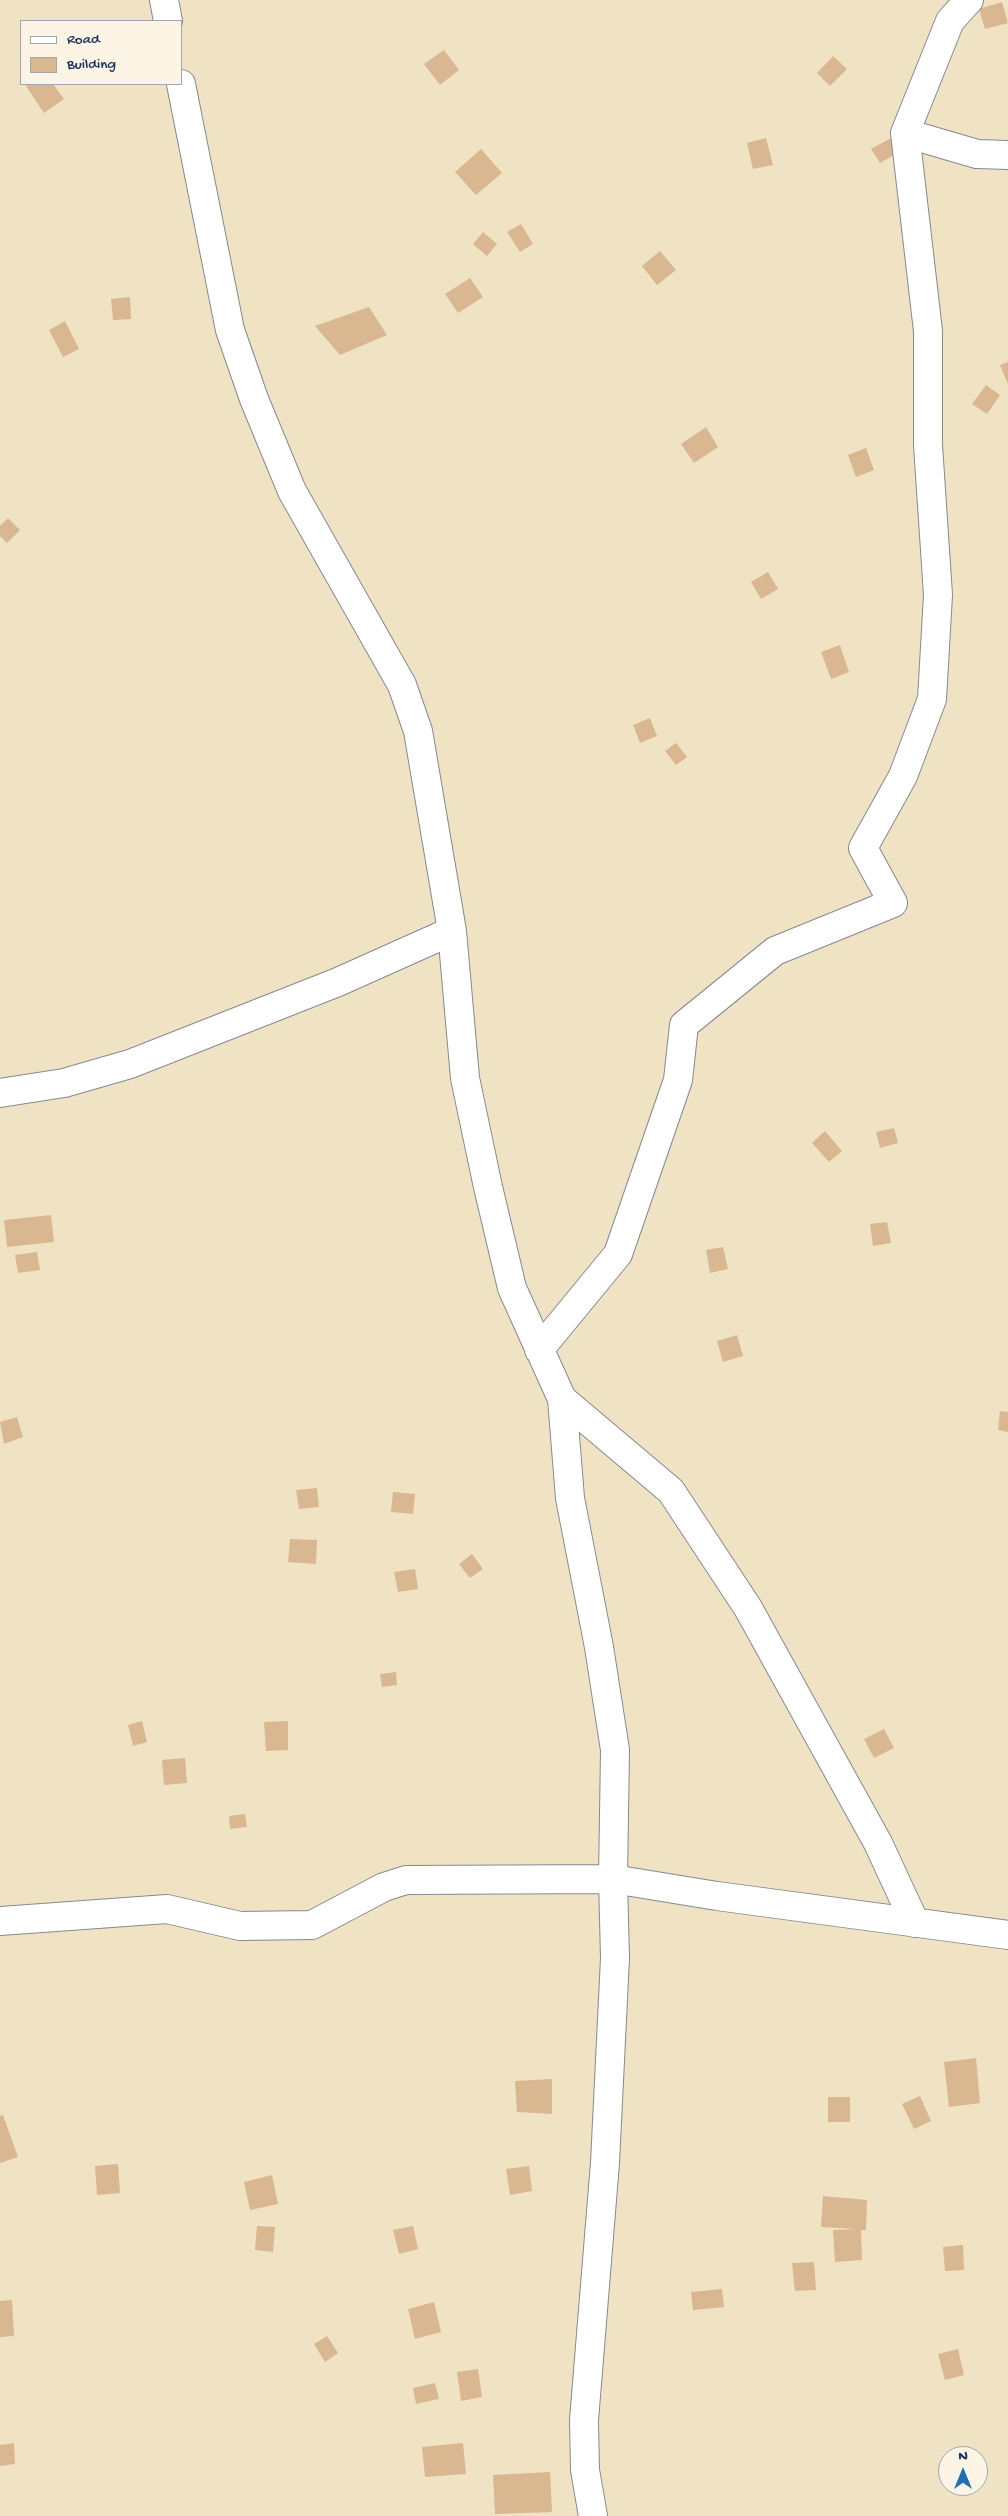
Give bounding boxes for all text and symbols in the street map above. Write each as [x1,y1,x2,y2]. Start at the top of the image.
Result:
legend [20,20,182,85]
text: Road [67,31,100,49]
text: Building [67,56,116,74]
north arrow [938,2446,988,2496]
text: N [958,2448,968,2465]

